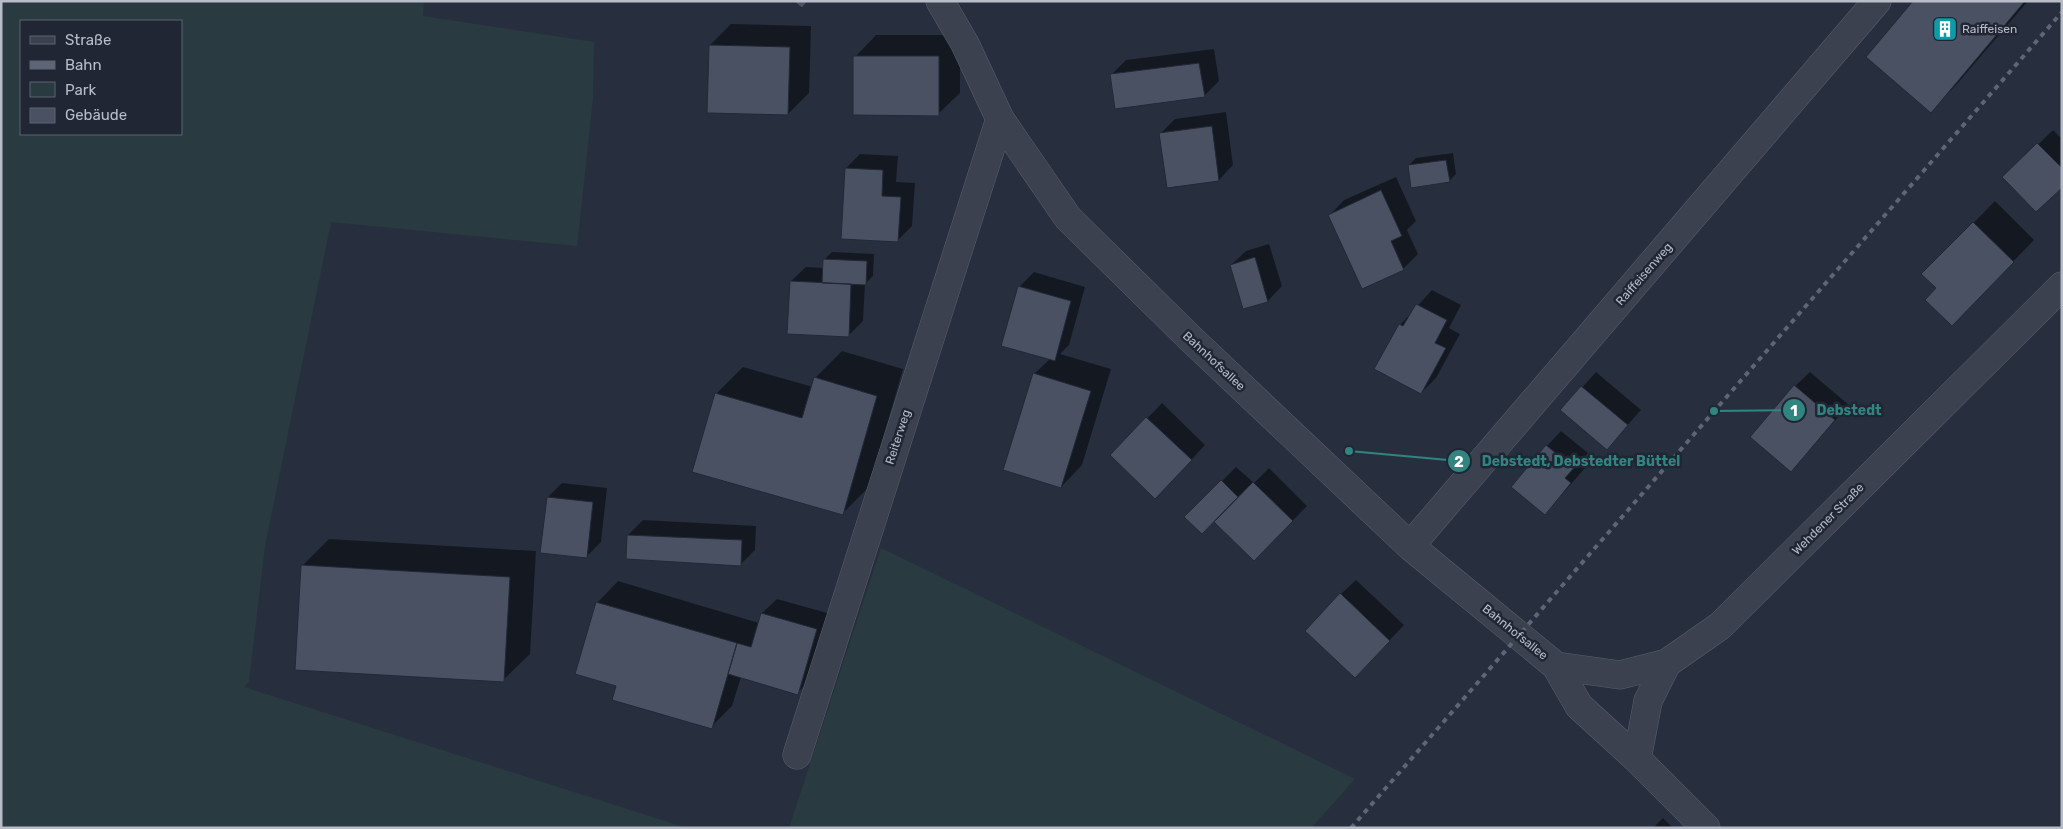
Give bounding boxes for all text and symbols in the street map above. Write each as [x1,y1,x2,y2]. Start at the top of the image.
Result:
building icon: Raiffeisen [1932,16,1958,42]
legend [20,20,182,135]
place label: Raiffeisen [1962,22,2017,36]
text: Straße [65,31,111,49]
text: Bahn [65,56,102,74]
text: Park [65,81,96,99]
text: Gebäude [65,106,127,124]
street label: Raiffeisenweg [1613,240,1675,308]
street label: Bahnhofsallee [1180,329,1248,394]
callout: Debstedt [1781,396,1891,425]
text: 1 [1790,402,1798,420]
text: Debstedt [1816,402,1882,419]
street label: Reiterweg [883,408,913,466]
callout: Debstedt, Debstedter Büttel [1447,447,1691,476]
text: 2 [1454,453,1464,471]
text: Debstedt, Debstedter Büttel [1482,453,1680,470]
street label: Wehdener Straße [1789,480,1867,558]
street label: Bahnhofsallee [1480,601,1551,663]

